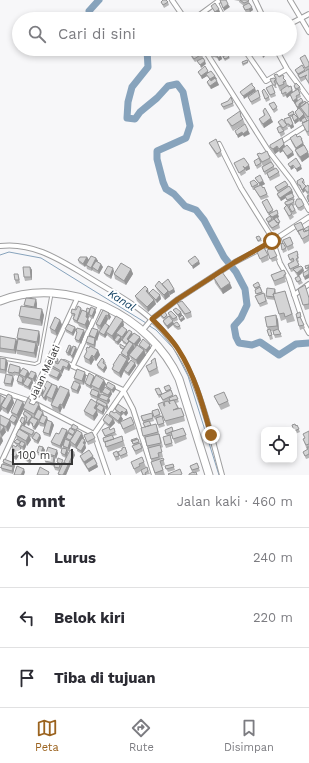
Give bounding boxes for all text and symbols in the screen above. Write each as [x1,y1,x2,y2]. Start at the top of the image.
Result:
search box [12,12,297,56]
icon: search [26,23,48,45]
text: Cari di sini [58,25,136,43]
route start [263,232,281,250]
water label: Kanal [106,287,138,314]
street label: Jalan Melati [27,343,62,401]
route end [202,426,220,444]
map controls [261,427,297,463]
button: locate [261,427,297,463]
scale bar [12,447,73,466]
text: 100 m [18,449,50,462]
text: 6 mnt [16,491,65,511]
text: Jalan kaki · 460 m [177,494,293,509]
icon: ahead [16,547,38,569]
text: Lurus [54,549,96,567]
text: 240 m [253,550,293,565]
icon: left [16,607,38,629]
text: Belok kiri [54,609,125,627]
text: 220 m [253,610,293,625]
icon: arrive [16,667,38,689]
text: Tiba di tujuan [54,669,156,687]
tab: Peta [35,717,59,754]
tab: Rute [129,717,154,754]
tab: Disimpan [224,717,274,754]

